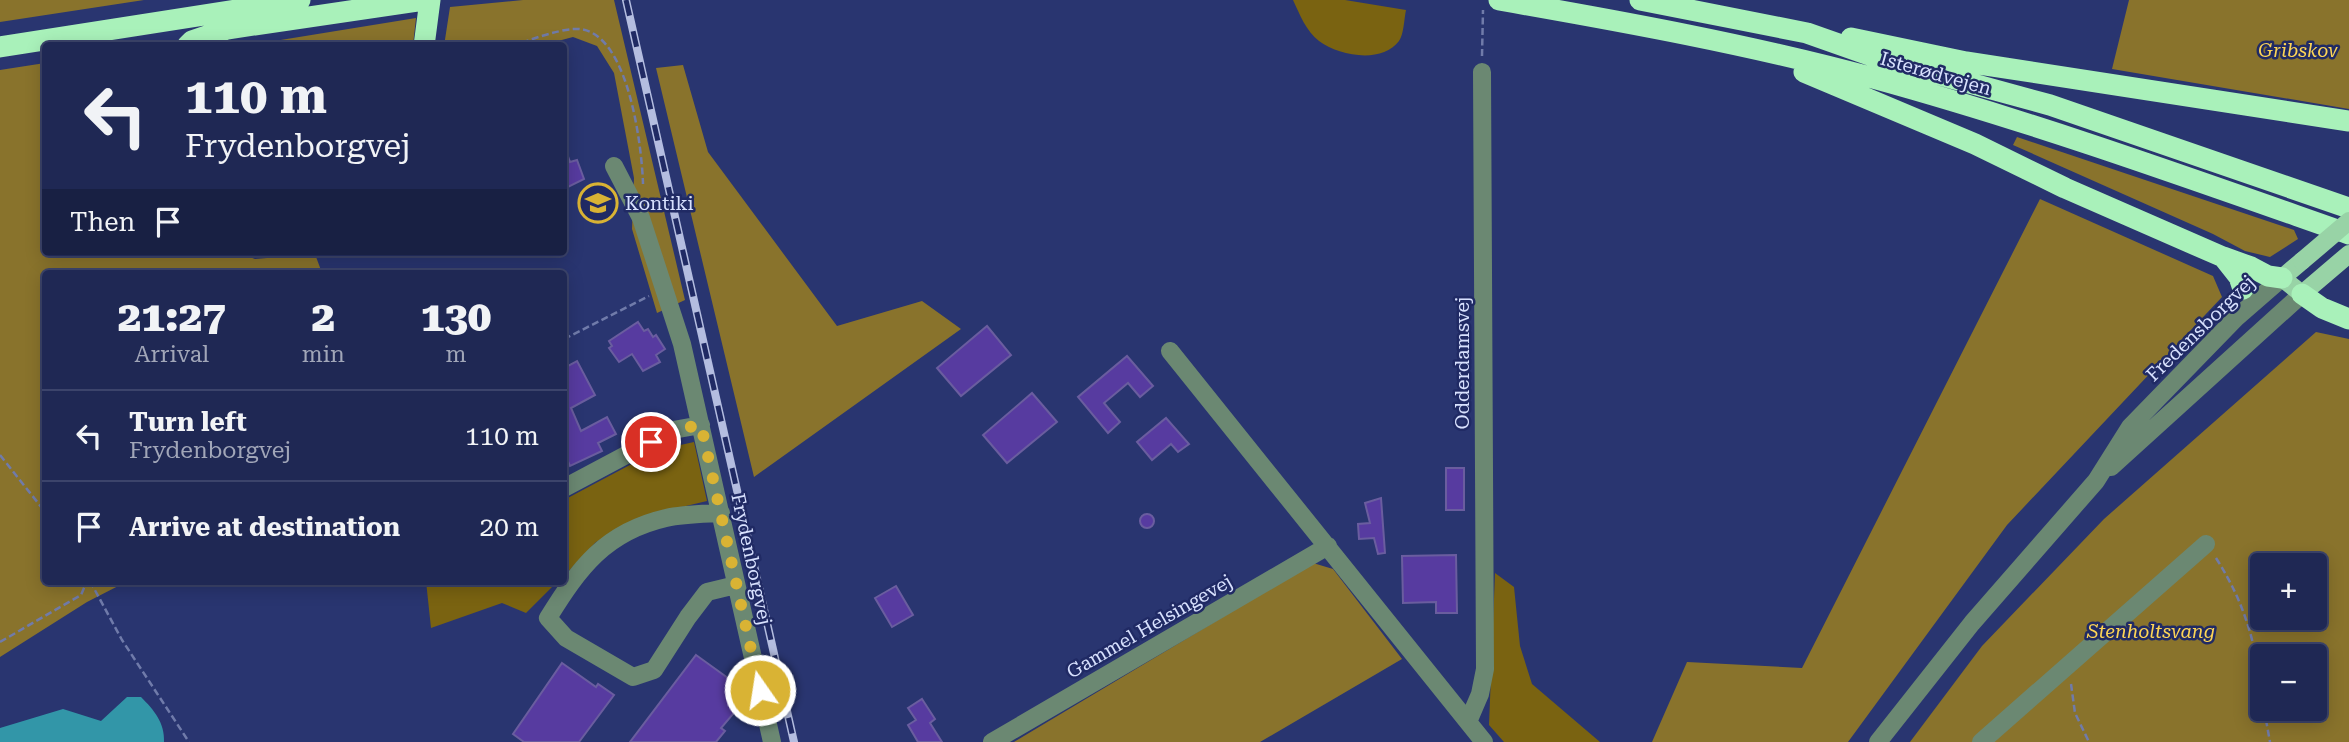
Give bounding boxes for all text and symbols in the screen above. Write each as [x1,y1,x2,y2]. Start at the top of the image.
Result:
park label: Gribskov [2258,39,2338,62]
street label: Isterødvejen [1878,47,1994,100]
text: 110 m [185,68,327,125]
icon: left [70,70,161,161]
text: Frydenborgvej [185,127,411,165]
school or university icon: Kontiki [577,182,619,224]
place label: Kontiki [625,192,694,215]
icon: arrive [149,203,187,241]
text: Then [70,207,135,237]
street label: Fredensborgvej [2141,271,2260,386]
text: 21:27 [118,292,226,341]
text: 2 [311,292,335,341]
text: 130 [421,292,491,341]
street label: Odderdamsvej [1451,297,1474,429]
text: Arrival [134,341,209,368]
text: min [302,341,345,368]
text: m [445,341,466,368]
text: Turn left [129,407,247,437]
pin [621,412,681,472]
icon: left [70,417,108,455]
text: 110 m [465,421,539,451]
icon: arrive [632,423,670,461]
text: Frydenborgvej [129,437,291,464]
street label: Frydenborgvej [726,491,777,627]
icon: arrive [70,508,108,546]
text: Arrive at destination [129,512,400,542]
text: 20 m [480,512,539,542]
map controls [2250,553,2327,721]
button: + [2250,553,2327,630]
street label: Gammel Helsingevej [1062,570,1236,683]
park label: Stenholtsvang [2086,620,2215,643]
button: − [2250,644,2327,721]
position arrow [723,653,797,727]

